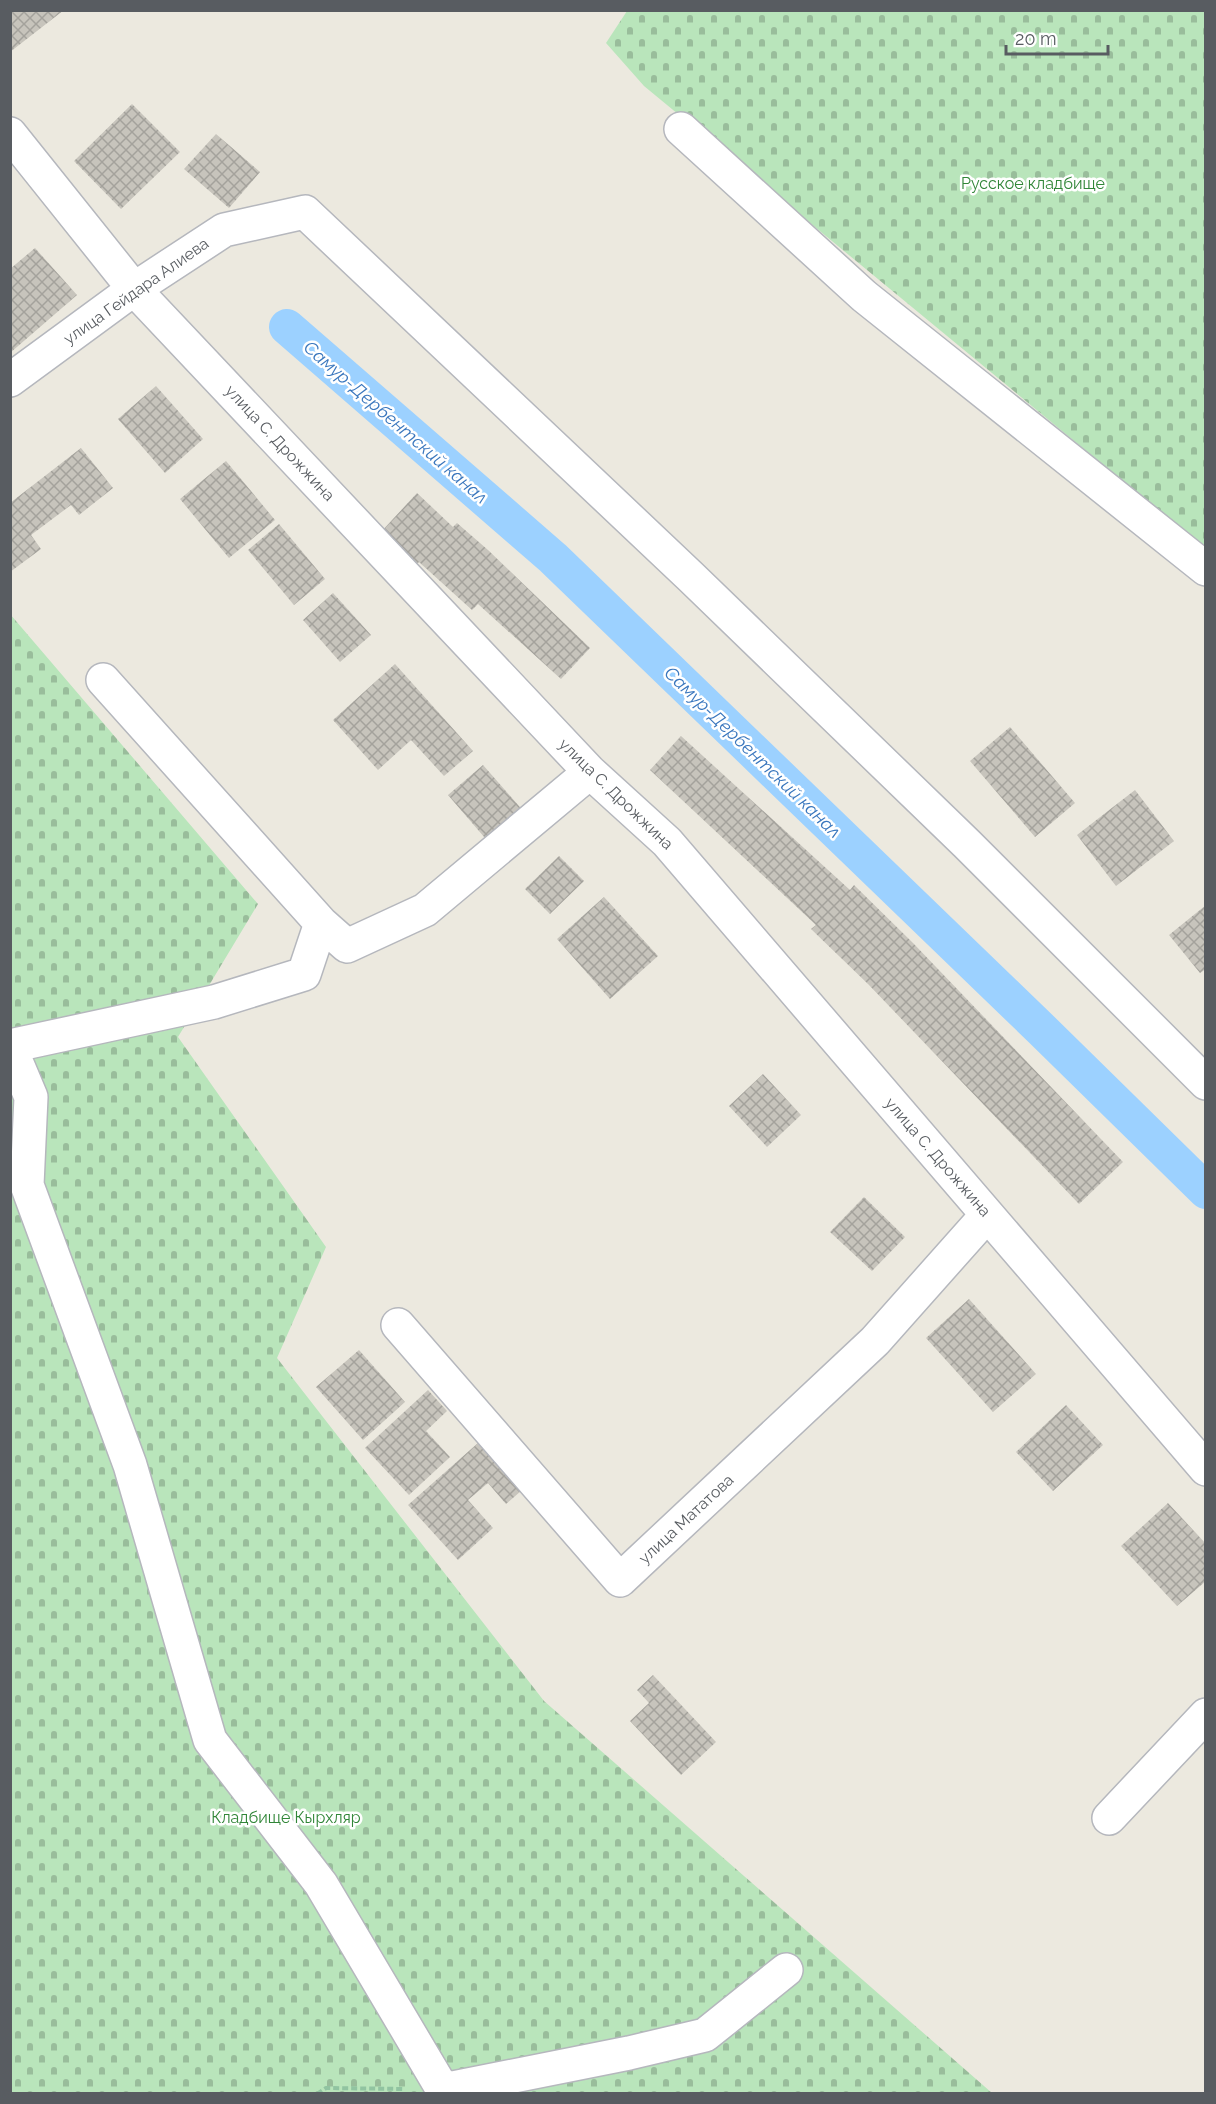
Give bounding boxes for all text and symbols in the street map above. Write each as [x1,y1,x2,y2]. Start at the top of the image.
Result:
scale bar [1006,18,1108,56]
text: 20 m [1015,28,1057,49]
park label: Русское кладбище [961,174,1105,193]
street label: улица Гейдара Алиева [60,234,212,348]
water label: Самур-Дербентский канал [299,336,493,508]
street label: улица С. Дрожжина [221,381,339,505]
water label: Самур-Дербентский канал [660,662,846,842]
street label: улица С. Дрожжина [555,735,677,853]
street label: улица С. Дрожжина [881,1094,995,1220]
street label: улица Мататова [635,1470,737,1568]
park label: Кладбище Кырхляр [211,1808,361,1827]

